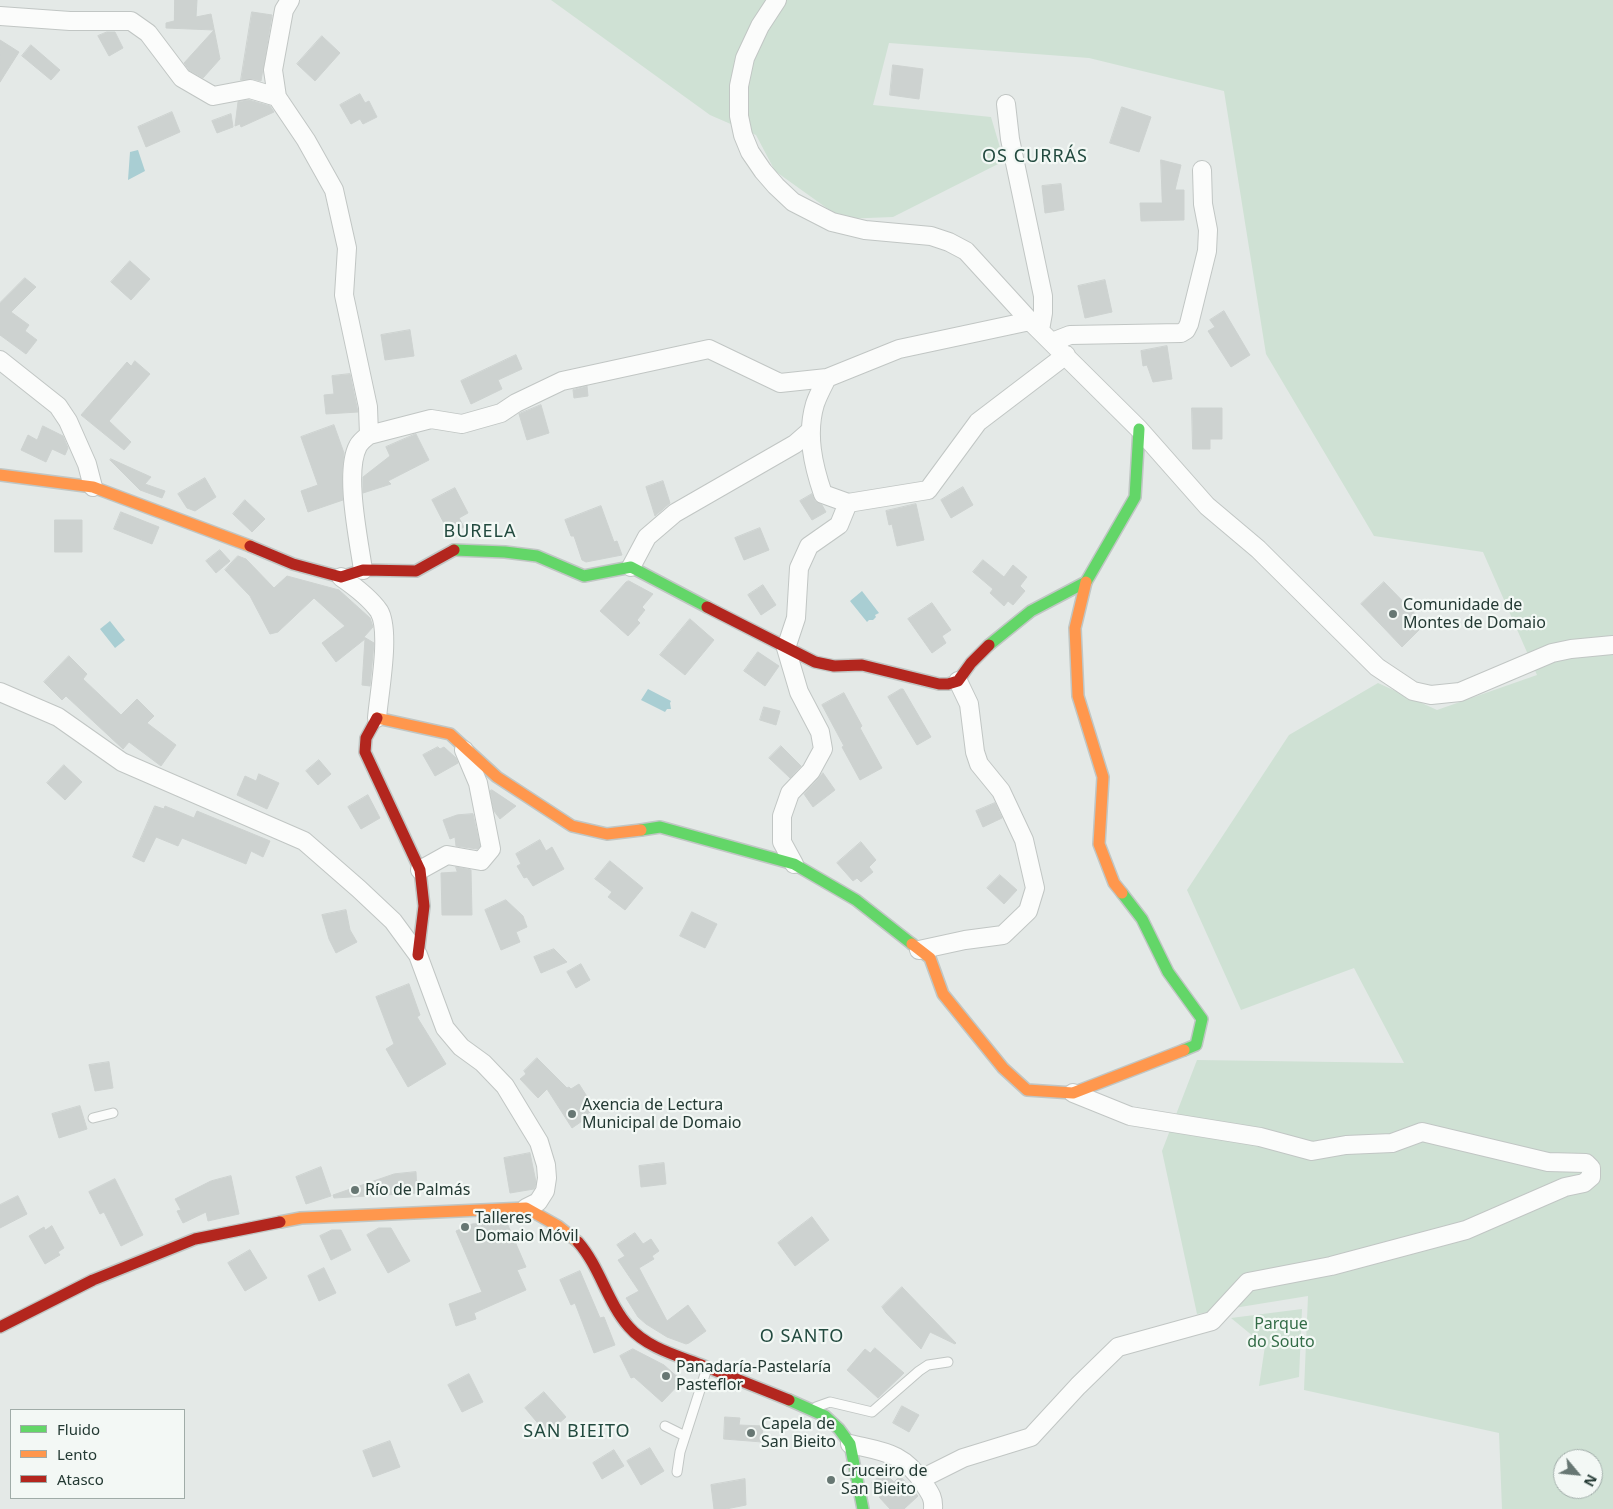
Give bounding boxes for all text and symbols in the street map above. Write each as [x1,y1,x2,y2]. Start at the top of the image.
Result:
district label: OS CURRÁS [981,146,1089,168]
district label: BURELA [443,521,517,543]
place label: Comunidade de Montes de Domaio [1403,595,1546,633]
marker: Comunidade de Montes de Domaio [1387,608,1399,620]
place label: Axencia de Lectura Municipal de Domaio [582,1095,741,1133]
marker: Axencia de Lectura Municipal de Domaio [566,1108,578,1120]
place label: Río de Palmás [365,1180,470,1200]
marker: Río de Palmás [349,1184,361,1196]
place label: Talleres Domaio Móvil [475,1208,579,1246]
marker: Talleres Domaio Móvil [459,1221,471,1233]
park label: Parque do Souto [1247,1314,1315,1352]
district label: O SANTO [759,1326,845,1348]
place label: Panadaría-Pastelaría Pasteflor [676,1357,831,1395]
marker: Panadaría-Pastelaría Pasteflor [660,1370,672,1382]
legend [10,1409,185,1499]
place label: Capela de San Bieito [761,1414,836,1452]
text: Fluido [57,1419,100,1439]
district label: SAN BIEITO [522,1421,632,1443]
marker: Capela de San Bieito [745,1427,757,1439]
text: Lento [57,1444,97,1464]
north arrow [1553,1449,1603,1499]
place label: Cruceiro de San Bieito [841,1461,927,1499]
text: Atasco [57,1469,104,1489]
text: N [1580,1471,1602,1490]
marker: Cruceiro de San Bieito [825,1474,837,1486]

